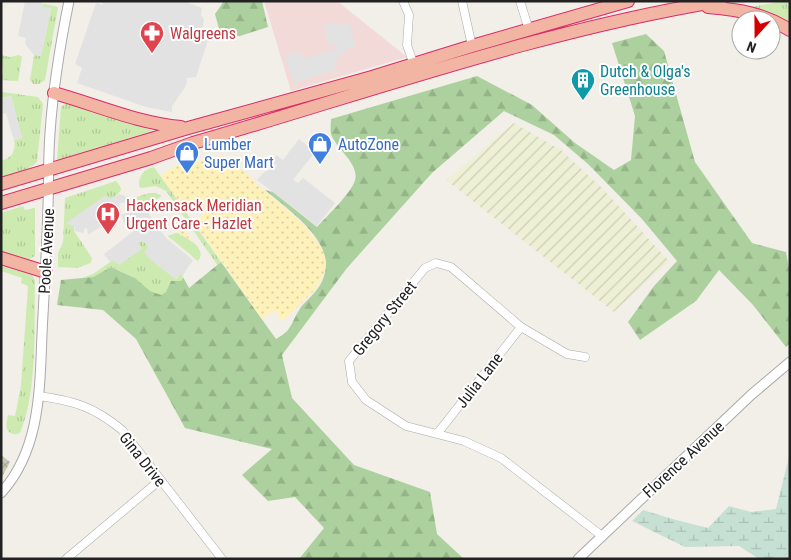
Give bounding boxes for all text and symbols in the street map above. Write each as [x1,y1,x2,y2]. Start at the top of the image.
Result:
north arrow [731,10,781,60]
pharmacy icon: Walgreens [139,20,165,54]
place label: Walgreens [170,24,236,43]
text: N [744,38,758,56]
place label: Dutch & Olga's Greenhouse [600,62,691,99]
building icon: Dutch & Olga's Greenhouse [570,67,596,101]
shop icon: AutoZone [307,131,333,165]
place label: Lumber Super Mart [204,135,274,172]
place label: AutoZone [338,135,399,154]
shop icon: Lumber Super Mart [174,140,200,174]
place label: Hackensack Meridian Urgent Care - Hazlet [126,196,262,233]
hospital icon: Hackensack Meridian Urgent Care - Hazlet [95,201,121,235]
street label: Poole Avenue [35,208,58,294]
street label: Gregory Street [349,277,420,359]
street label: Julia Lane [452,349,507,412]
street label: Florence Avenue [639,417,728,502]
street label: Gina Drive [115,428,170,490]

